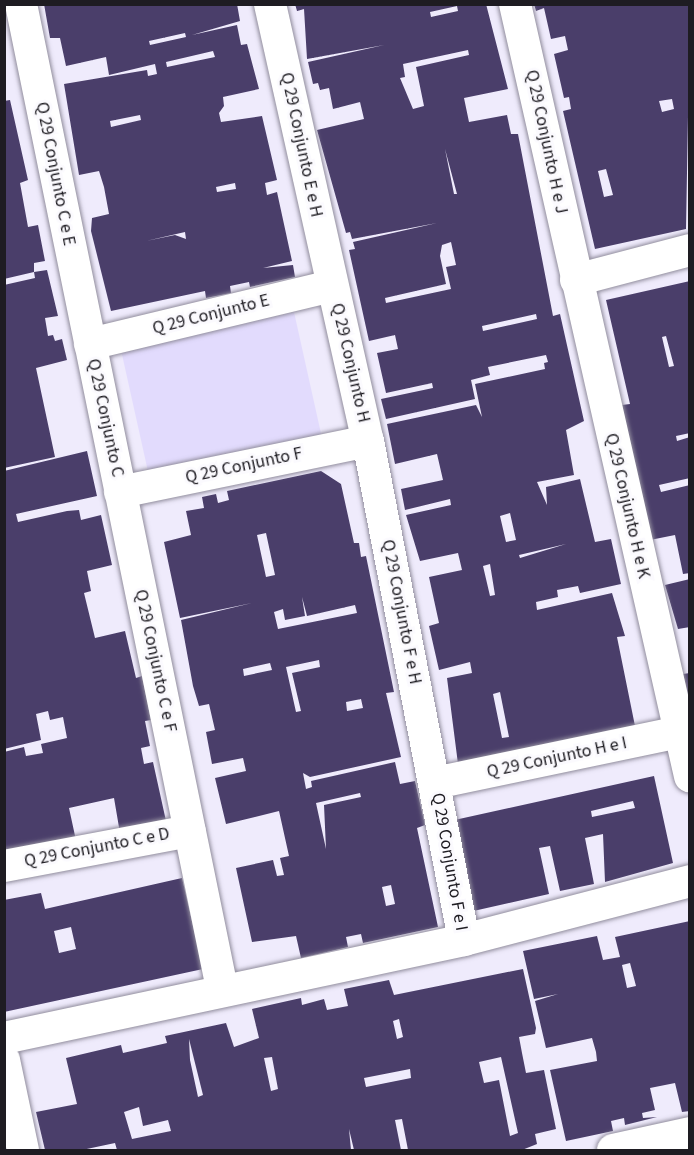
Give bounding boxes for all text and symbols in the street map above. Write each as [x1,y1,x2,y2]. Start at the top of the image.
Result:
street label: Q 29 Conjunto H e J [520,68,572,216]
street label: Q 29 Conjunto E e H [275,71,327,219]
street label: Q 29 Conjunto C e E [30,100,80,248]
street label: Q 29 Conjunto E [150,290,272,340]
street label: Q 29 Conjunto H [326,301,374,425]
street label: Q 29 Conjunto C [82,357,128,479]
street label: Q 29 Conjunto H e K [600,431,654,581]
street label: Q 29 Conjunto F [184,443,304,489]
street label: Q 29 Conjunto F e H [376,538,426,686]
street label: Q 29 Conjunto C e F [129,588,181,734]
street label: Q 29 Conjunto H e I [485,733,629,783]
street label: Q 29 Conjunto F e I [426,791,472,933]
street label: Q 29 Conjunto C e D [22,823,172,873]

